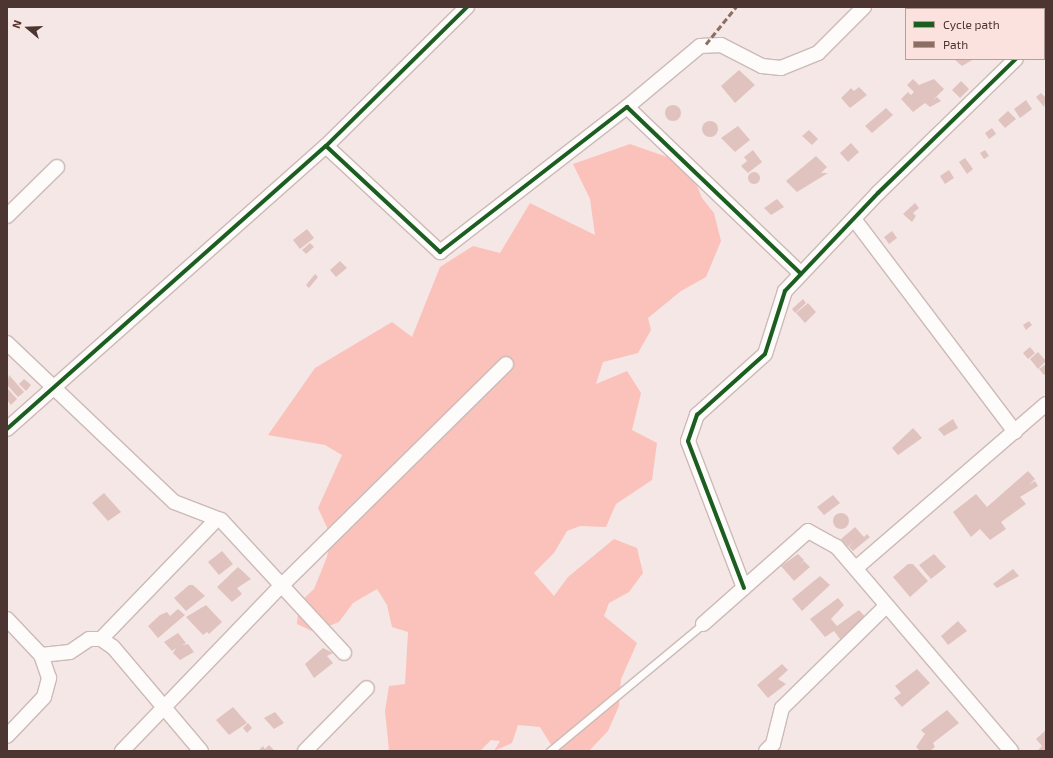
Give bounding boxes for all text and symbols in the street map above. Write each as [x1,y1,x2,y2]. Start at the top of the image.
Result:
north arrow [8,8,48,48]
legend [905,8,1045,60]
text: Cycle path [943,17,1000,31]
text: N [9,18,24,30]
text: Path [943,37,968,51]

